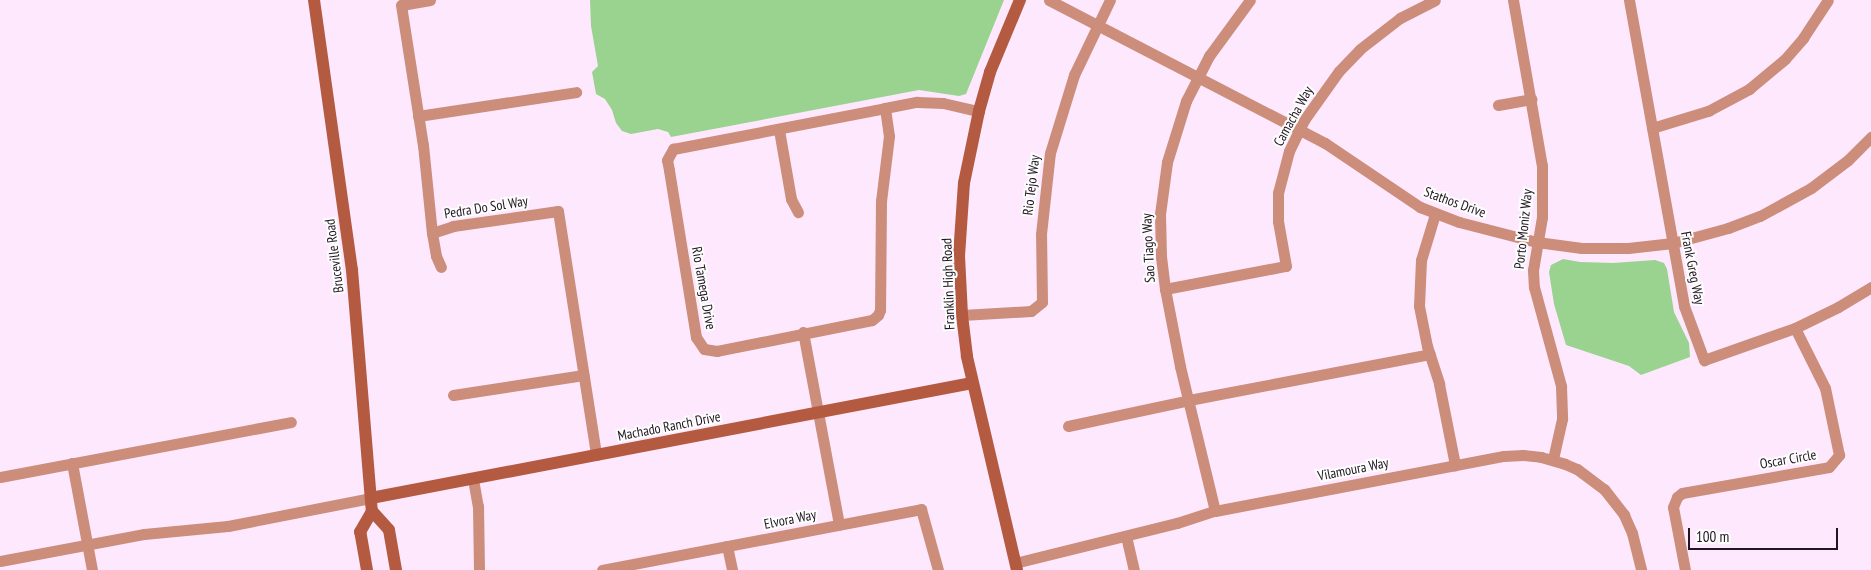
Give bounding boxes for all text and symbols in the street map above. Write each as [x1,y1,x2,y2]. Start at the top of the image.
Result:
street label: Camacha Way [1270,83,1316,149]
street label: Rio Tejo Way [1019,154,1043,216]
street label: Stathos Drive [1422,183,1488,221]
street label: Porto Moniz Way [1510,188,1536,270]
street label: Pedra Do Sol Way [443,192,529,222]
street label: Sao Tiago Way [1138,212,1158,284]
street label: Bruceville Road [321,218,347,294]
street label: Frank Greg Way [1678,230,1708,306]
street label: Franklin High Road [938,238,958,330]
street label: Rio Tamega Drive [688,245,720,331]
street label: Machado Ranch Drive [616,408,722,444]
street label: Oscar Circle [1758,446,1818,472]
street label: Vilamoura Way [1316,454,1390,484]
street label: Elvora Way [762,506,818,532]
scale bar [1691,518,1841,550]
text: 100 m [1696,527,1729,546]

